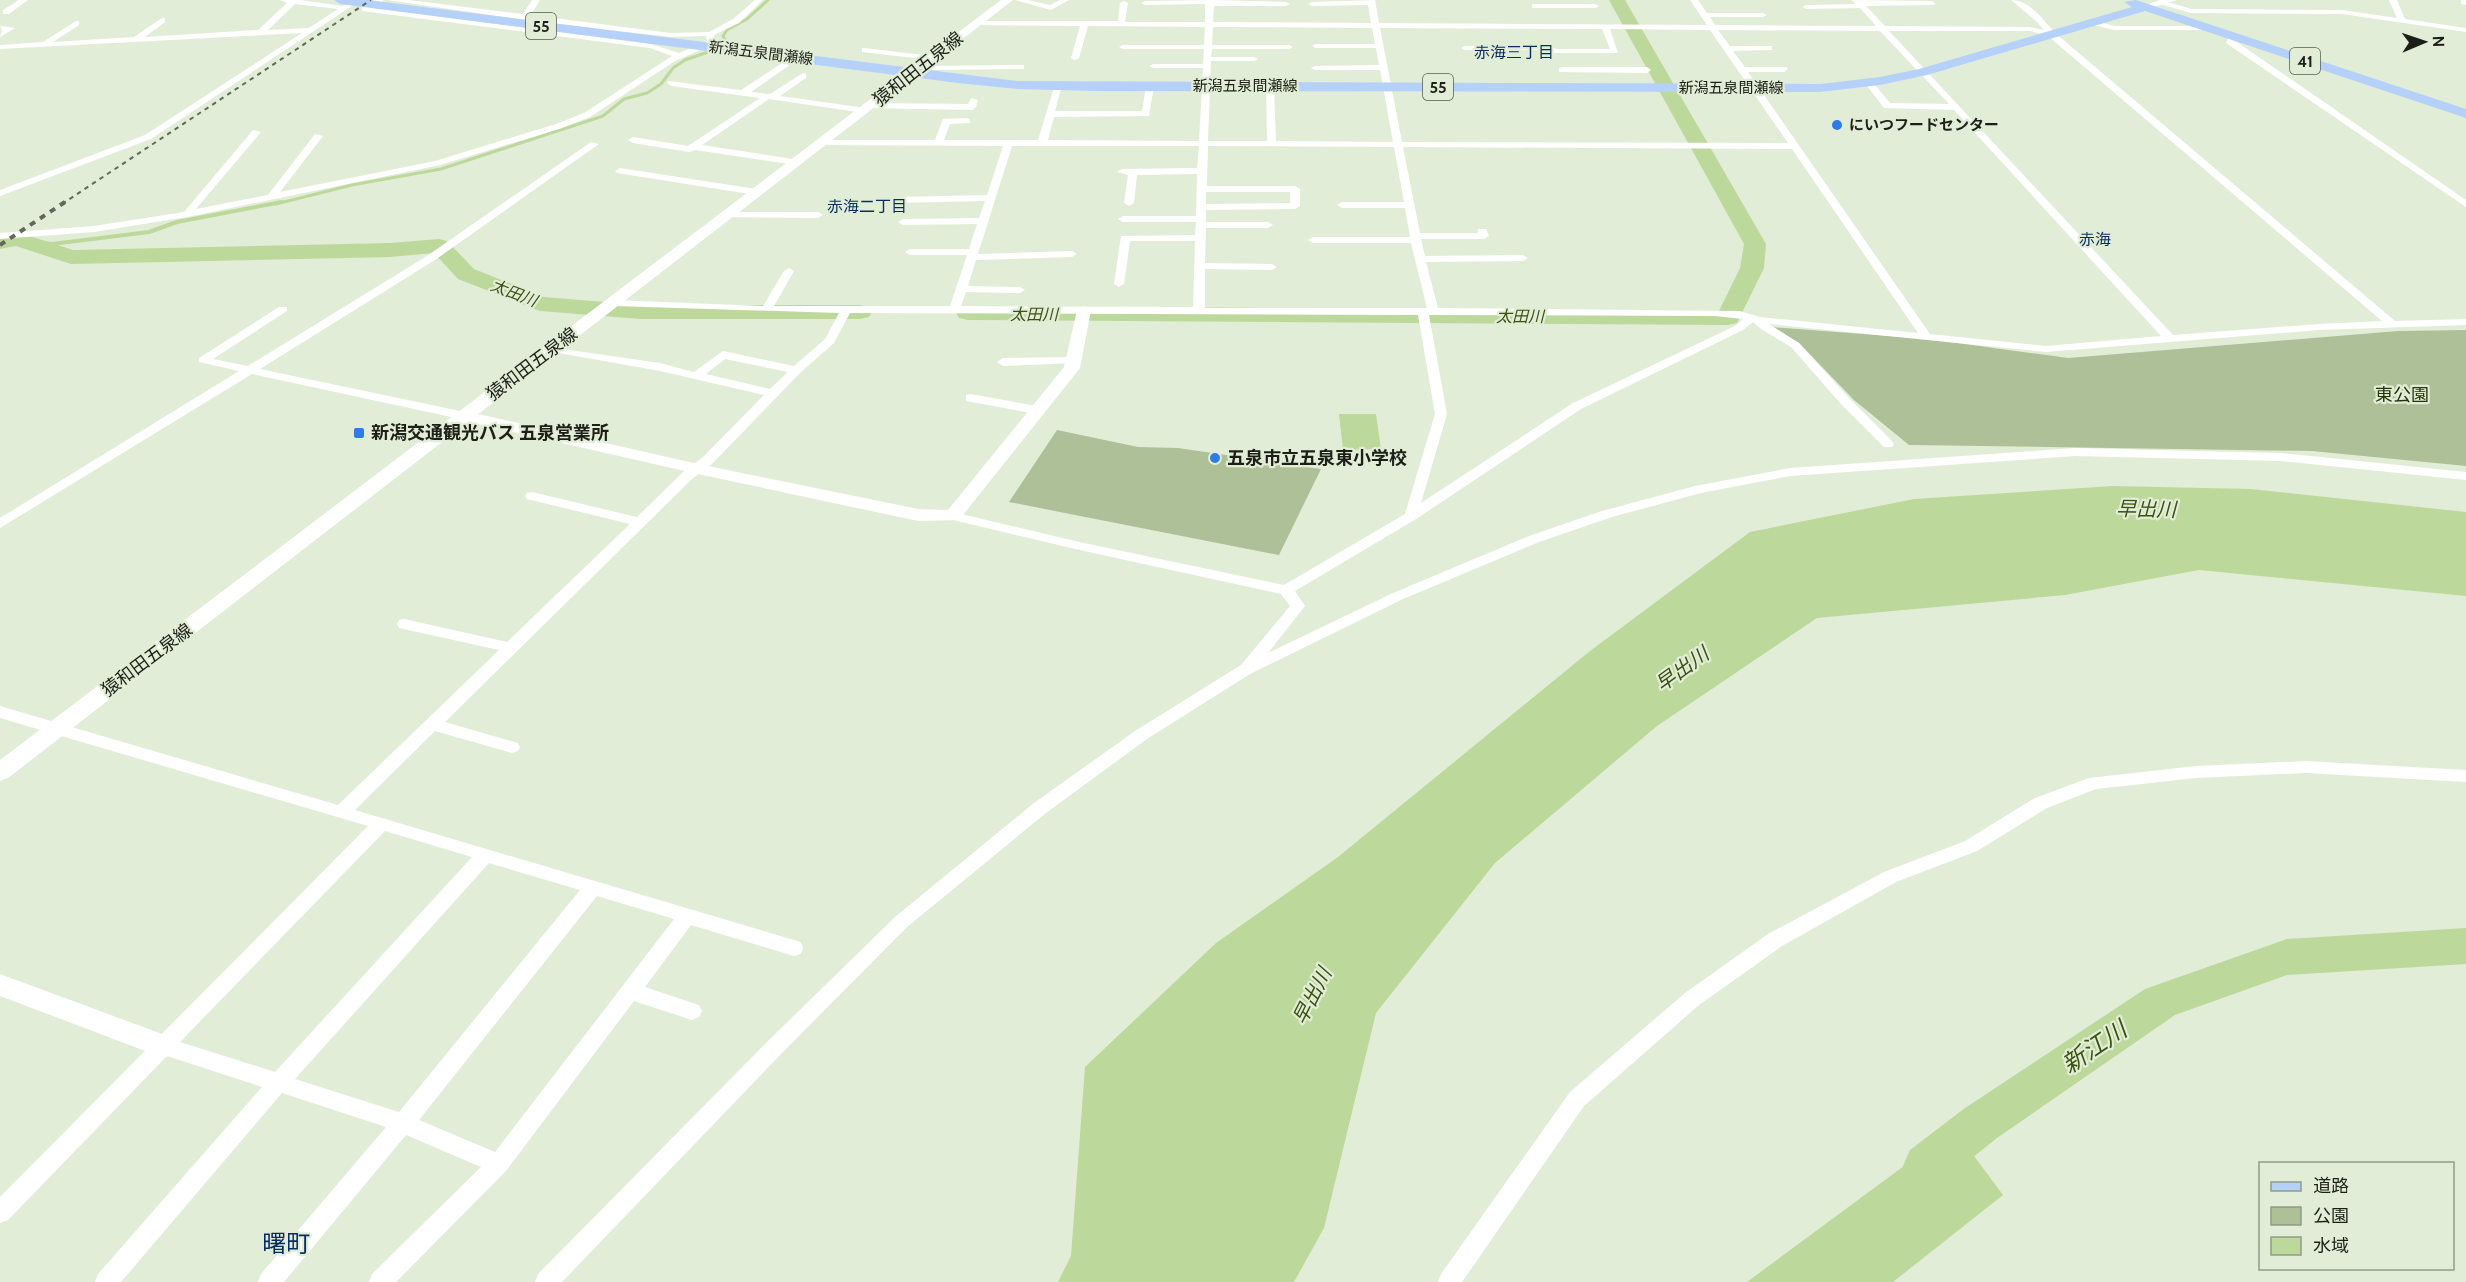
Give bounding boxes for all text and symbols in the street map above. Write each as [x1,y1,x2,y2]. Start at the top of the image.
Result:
north arrow [2394,12,2454,72]
road number: 55 [526,13,556,39]
street label: 猿和田五泉線 [869,27,967,111]
text: N [2429,36,2448,47]
street label: 新潟五泉間瀬線 [708,38,814,68]
district label: 赤海三丁目 [1474,43,1554,62]
road number: 41 [2290,48,2320,74]
road number: 55 [1423,74,1453,100]
street label: 新潟五泉間瀬線 [1192,77,1298,95]
street label: 新潟五泉間瀬線 [1678,79,1784,97]
place label: にいつフードセンター [1849,116,1999,134]
marker: にいつフードセンター [1830,118,1844,132]
district label: 赤海二丁目 [827,197,907,216]
district label: 赤海 [2079,230,2111,249]
water label: 太田川 [488,276,542,311]
water label: 太田川 [1010,305,1060,324]
water label: 太田川 [1496,307,1546,326]
street label: 猿和田五泉線 [482,323,582,405]
park label: 東公園 [2375,384,2429,406]
place label: 新潟交通観光バス 五泉営業所 [371,422,609,444]
marker: 新潟交通観光バス 五泉営業所 [352,426,366,440]
place label: 五泉市立五泉東小学校 [1227,447,1407,469]
marker: 五泉市立五泉東小学校 [1208,451,1222,465]
water label: 早出川 [2116,496,2178,522]
street label: 猿和田五泉線 [97,619,197,701]
water label: 早出川 [1651,640,1715,696]
water label: 早出川 [1288,962,1337,1028]
water label: 新江川 [2056,1013,2134,1079]
legend [2259,1162,2454,1270]
text: 道路 [2313,1175,2349,1197]
text: 公園 [2313,1205,2349,1227]
district label: 曙町 [262,1229,310,1258]
text: 水域 [2313,1235,2349,1257]

